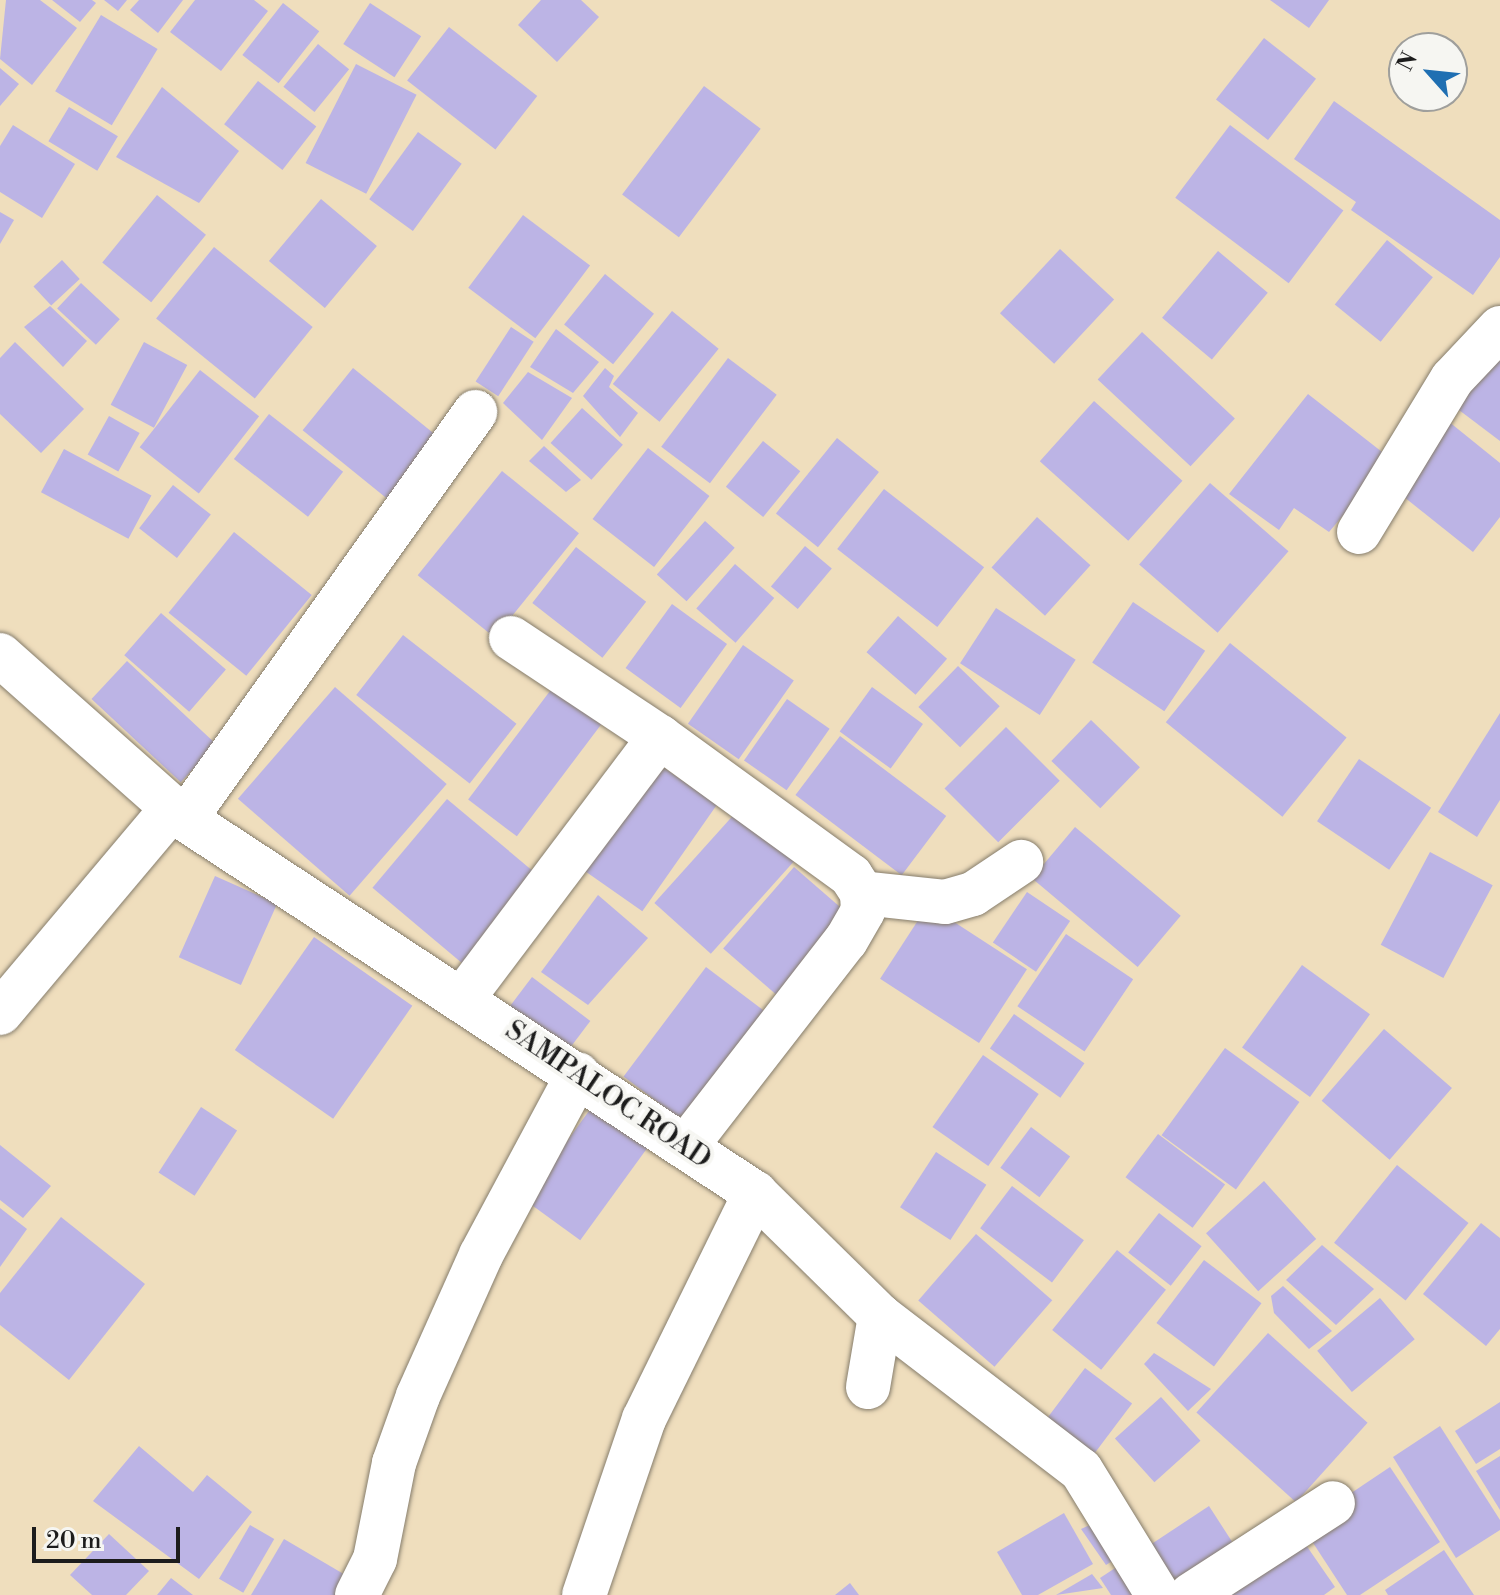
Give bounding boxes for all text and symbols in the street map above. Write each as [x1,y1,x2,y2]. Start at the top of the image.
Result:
north arrow [1388,32,1468,112]
text: N [1392,48,1424,76]
street label: SAMPALOC ROAD [499,1014,717,1176]
scale bar [36,1511,184,1561]
text: 20 m [46,1526,102,1556]

